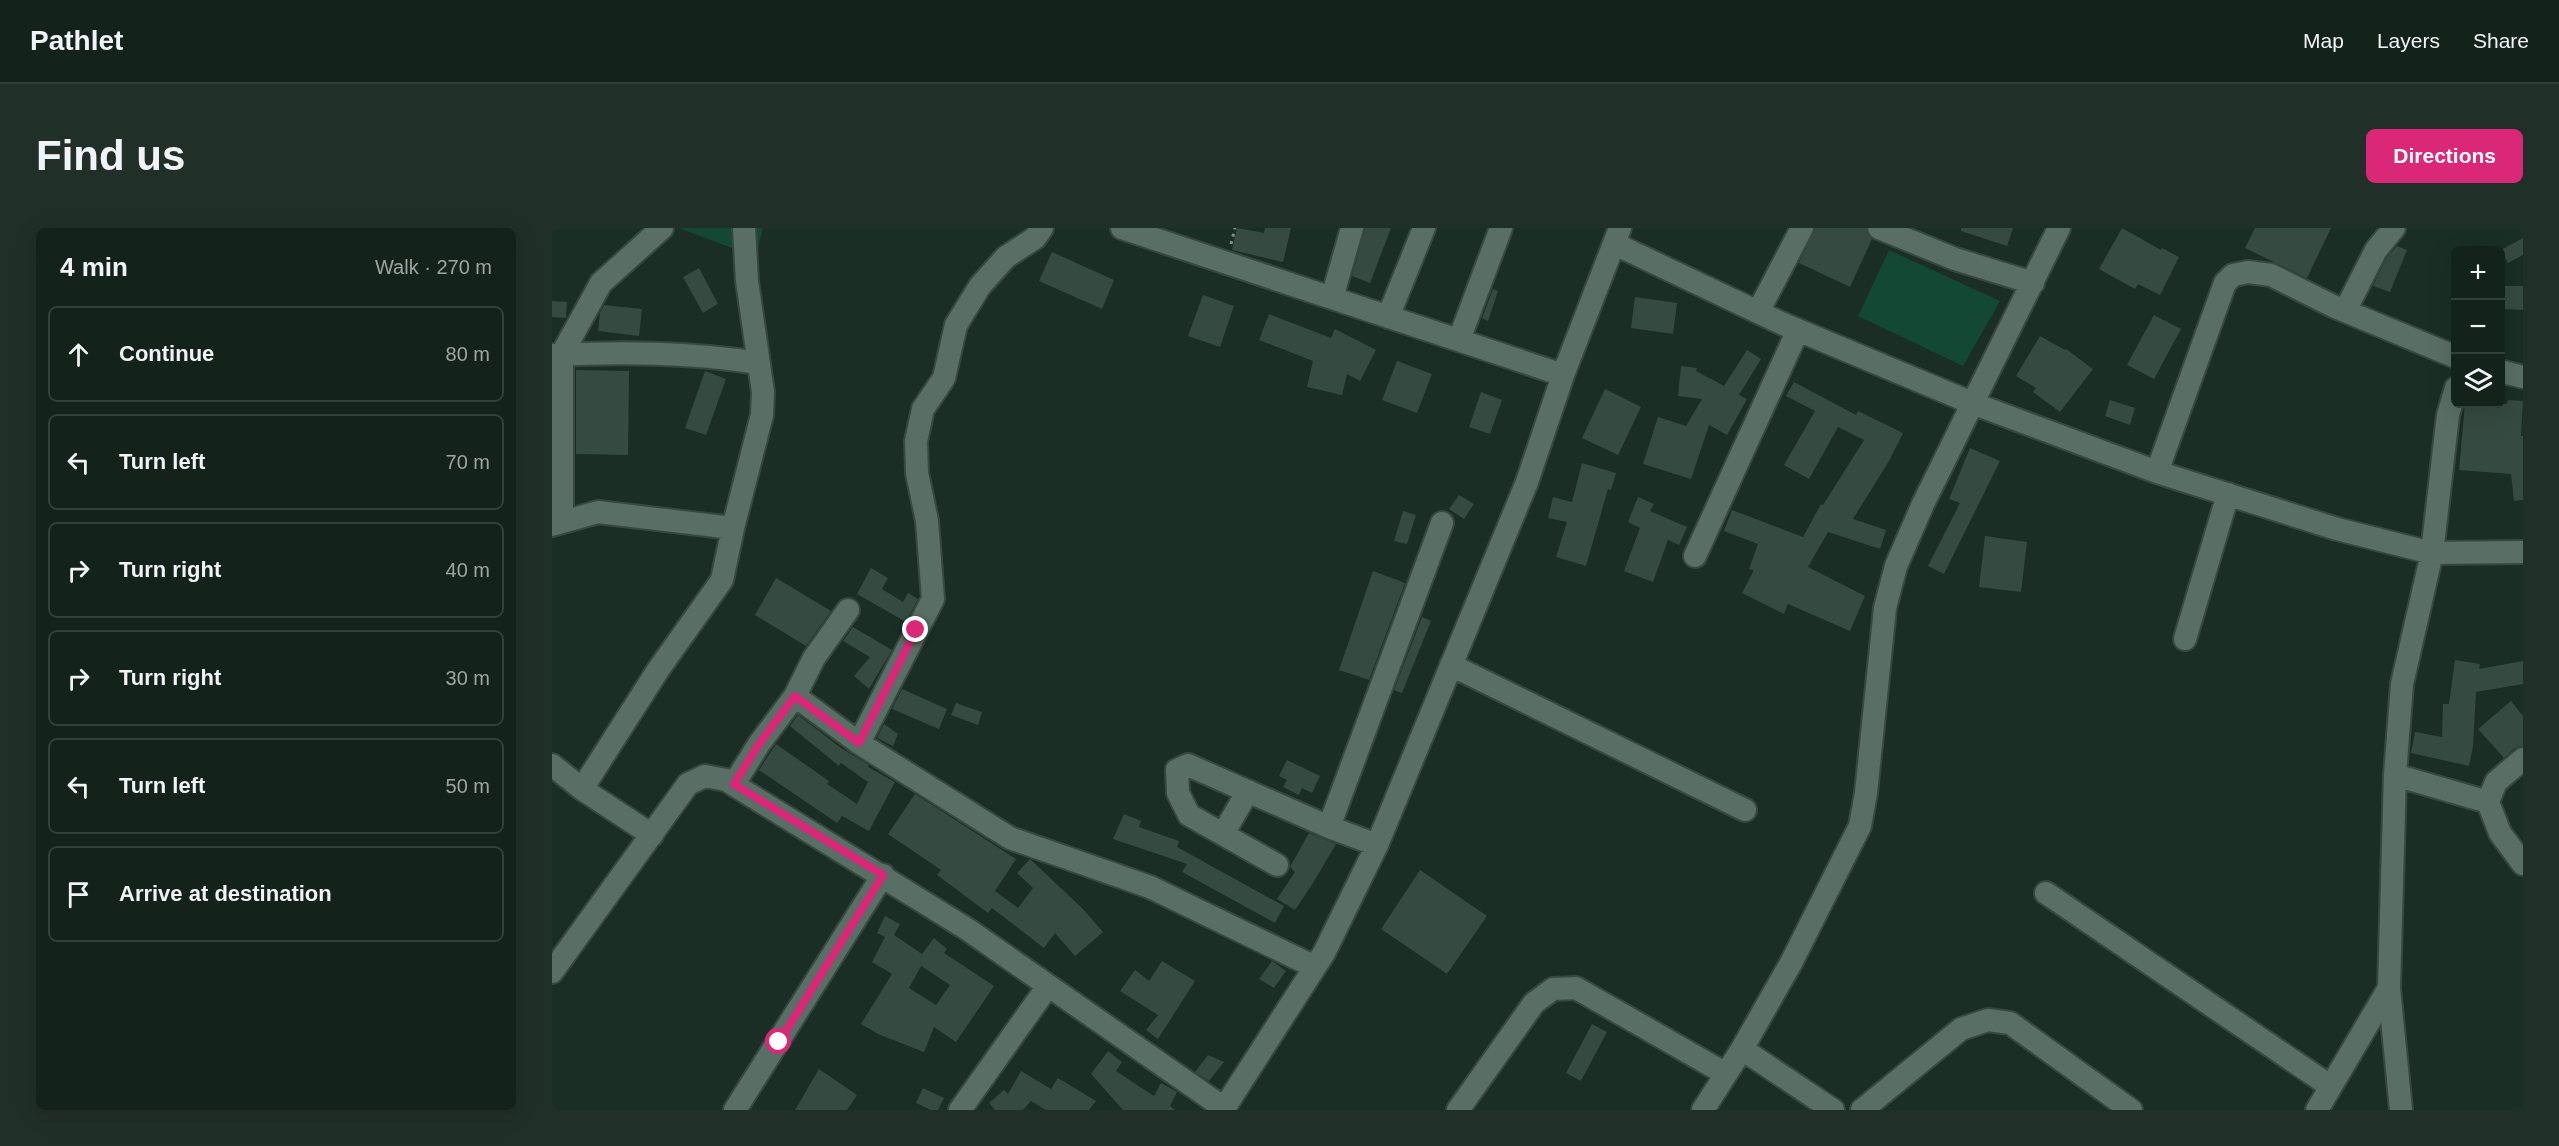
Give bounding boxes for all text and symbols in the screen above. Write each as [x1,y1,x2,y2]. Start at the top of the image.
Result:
text: Pathlet [30,25,123,56]
text: Map [2303,29,2344,52]
text: Layers [2377,29,2440,52]
text: Share [2473,29,2529,52]
button: Directions [2366,129,2523,183]
text: Find us [36,132,185,179]
map controls [2451,246,2505,408]
button: + [2451,246,2505,300]
text: 4 min [60,252,128,282]
text: Walk · 270 m [375,256,492,278]
button: − [2451,300,2505,354]
icon: ahead [62,338,95,371]
text: Continue [119,341,214,366]
text: 80 m [446,343,490,365]
button: layers [2451,354,2505,408]
icon: left [62,446,95,479]
text: Turn left [119,449,205,474]
text: 70 m [446,451,490,473]
icon: right [62,554,95,587]
text: Turn right [119,557,221,582]
text: 40 m [446,559,490,581]
route end [902,616,928,642]
icon: right [62,662,95,695]
text: Turn right [119,665,221,690]
text: 30 m [446,667,490,689]
icon: left [62,770,95,803]
text: Turn left [119,773,205,798]
text: 50 m [446,775,490,797]
icon: arrive [62,878,95,911]
text: Arrive at destination [119,881,332,906]
route start [765,1028,791,1054]

